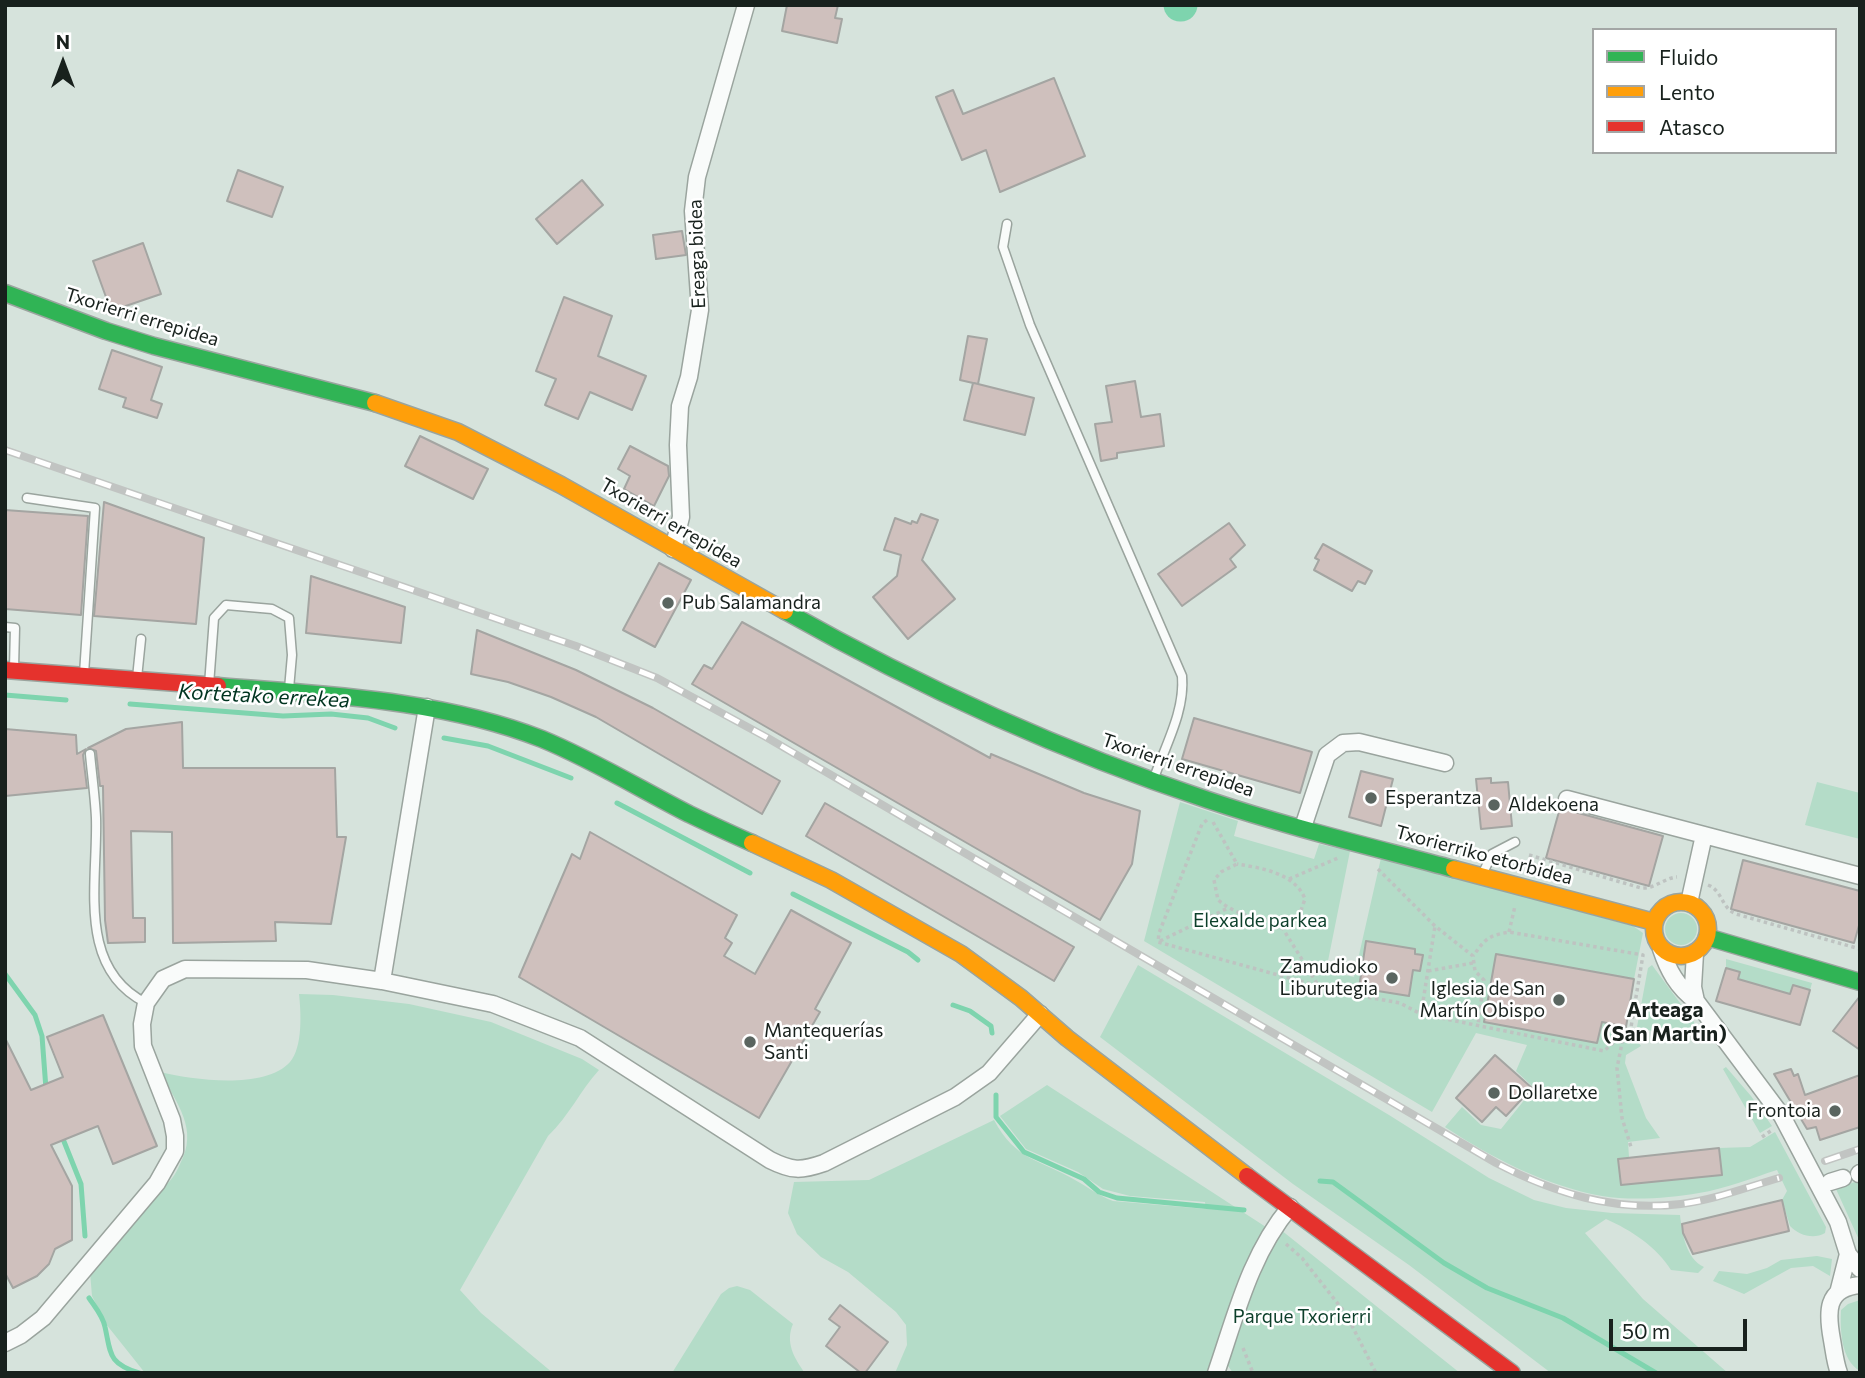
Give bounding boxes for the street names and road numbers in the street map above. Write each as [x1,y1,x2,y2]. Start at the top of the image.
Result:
street label: Ereaga bidea [684,199,710,309]
street label: Txorierri errepidea [62,283,222,351]
street label: Txorierri errepidea [596,473,746,573]
street label: Txorierri errepidea [1099,728,1257,802]
street label: Txorierriko etorbidea [1393,820,1575,890]

